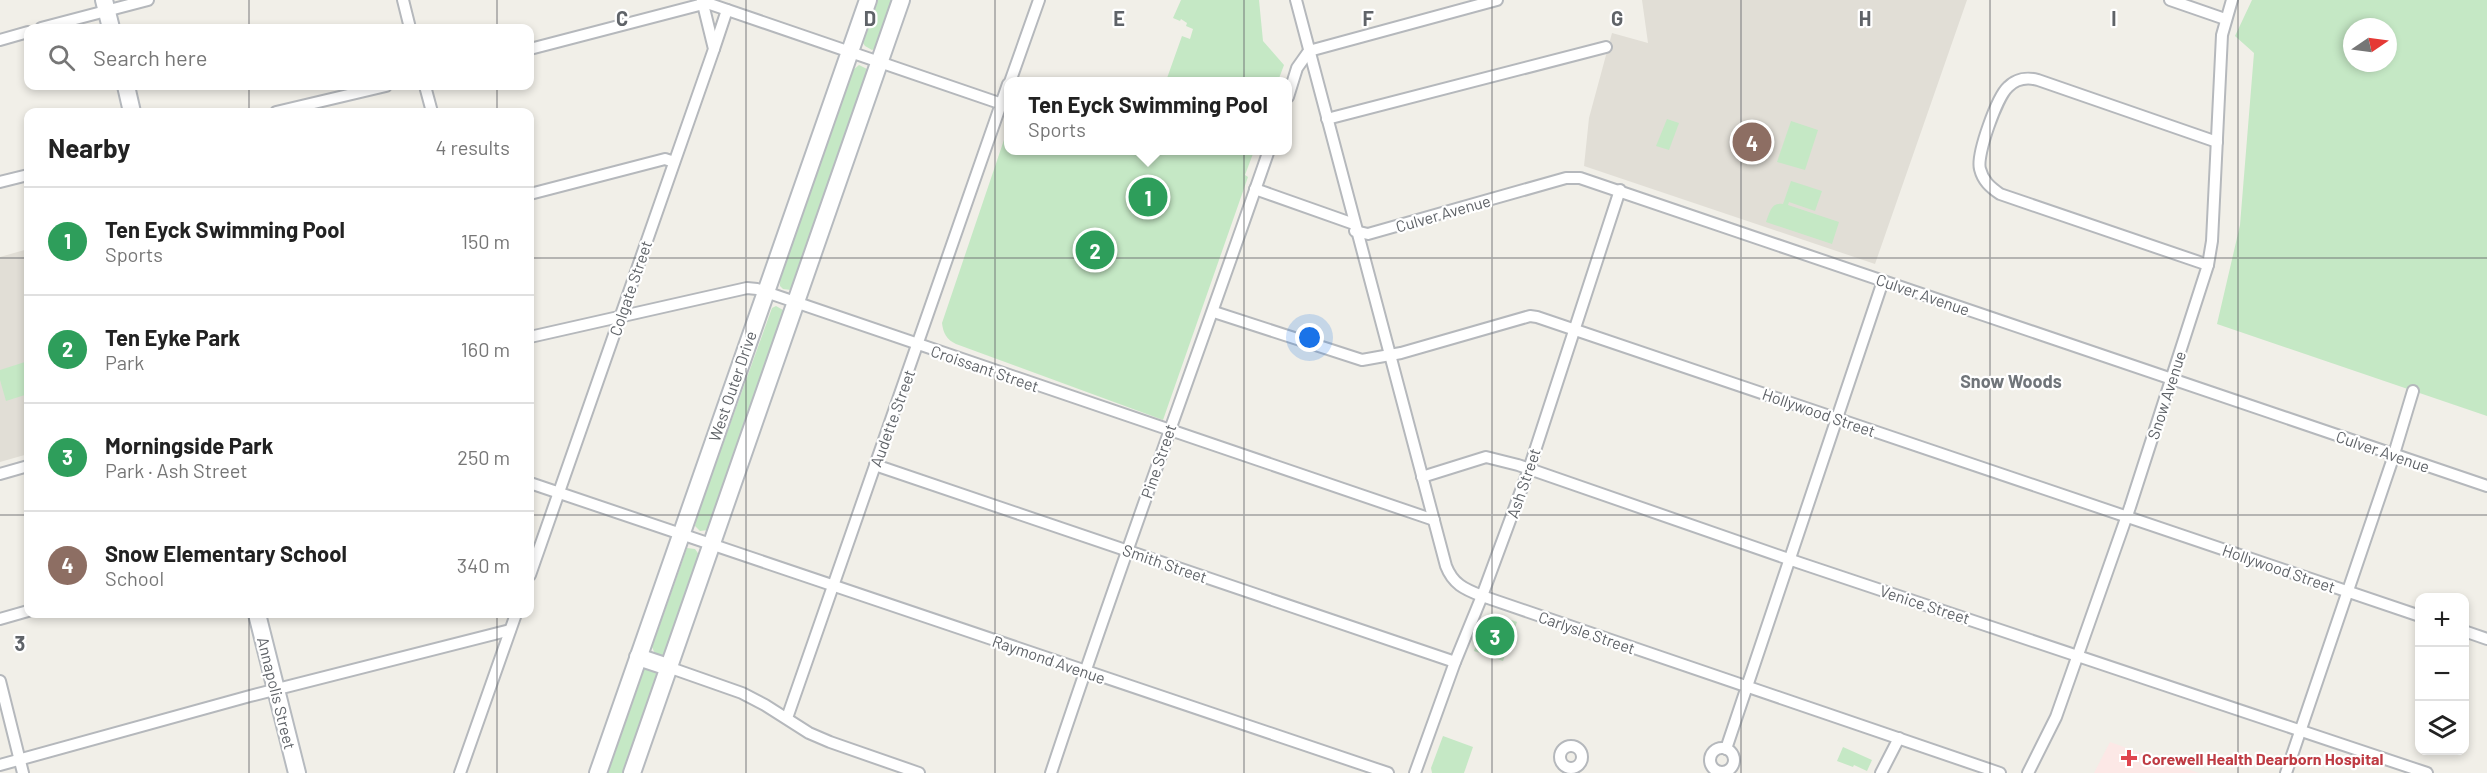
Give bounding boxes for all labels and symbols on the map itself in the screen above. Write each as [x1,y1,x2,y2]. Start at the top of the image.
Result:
text: C [616,6,628,30]
text: D [864,6,876,30]
text: E [1113,6,1125,30]
text: F [1362,6,1374,30]
text: G [1611,6,1623,30]
text: H [1859,6,1871,30]
text: I [2111,6,2117,30]
north arrow [2343,18,2397,72]
pin: 4 [1732,120,1772,164]
pin: 1 [1128,174,1168,220]
street label: Culver Avenue [1393,190,1493,236]
pin: 2 [1076,228,1114,272]
street label: Colgate Street [605,238,655,338]
street label: Culver Avenue [1874,269,1972,319]
your location [1295,323,1324,352]
street label: West Outer Drive [704,328,760,444]
street label: Croissant Street [929,341,1041,395]
street label: Snow Avenue [2143,348,2189,442]
street label: Audette Street [866,367,918,469]
district label: Snow Woods [1960,370,2062,392]
street label: Hollywood Street [1760,384,1878,440]
street label: Pine Street [1136,421,1180,501]
street label: Culver Avenue [2334,426,2432,476]
street label: Ash Street [1502,445,1544,521]
street label: Smith Street [1120,540,1210,586]
street label: Hollywood Street [2220,540,2338,596]
street label: Venice Street [1878,581,1972,627]
street label: Carlysle Street [1536,607,1638,657]
pin: 3 [1476,614,1514,658]
text: 3 [15,631,25,655]
street label: Raymond Avenue [990,631,1108,687]
street label: Annapolis Street [254,635,300,751]
marker: Corewell Health Dearborn Hospital [2120,749,2138,767]
place label: Corewell Health Dearborn Hospital [2142,749,2383,768]

